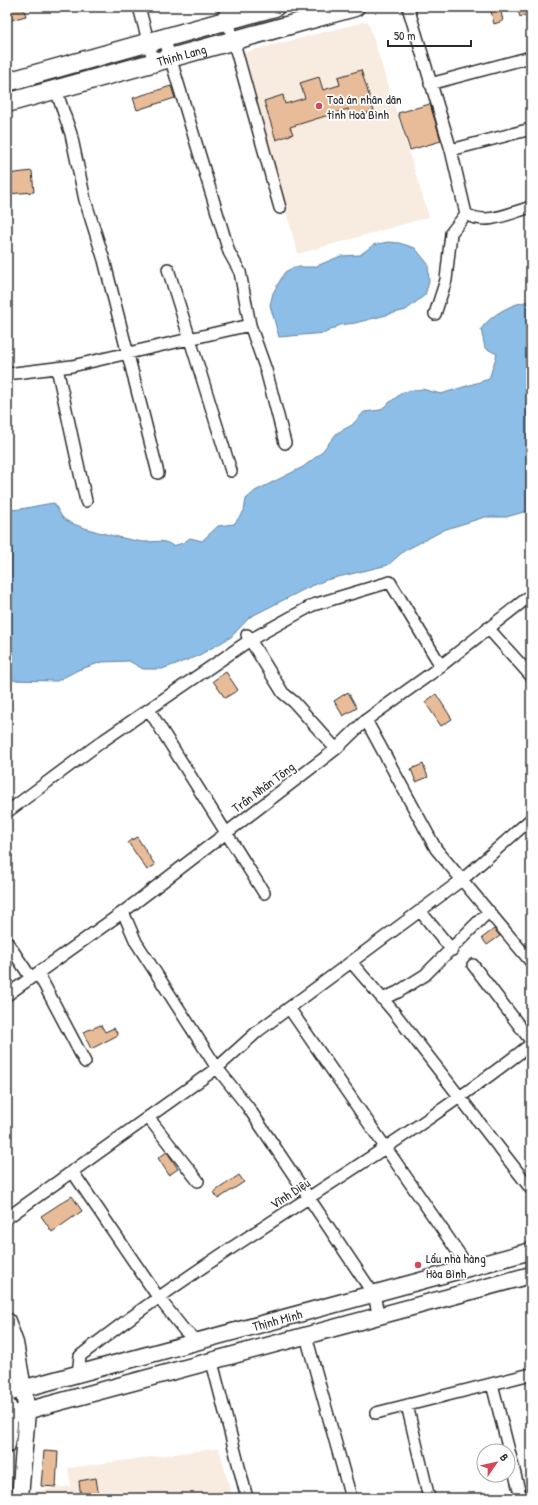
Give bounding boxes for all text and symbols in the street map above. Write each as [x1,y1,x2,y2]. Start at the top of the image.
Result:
scale bar [388,22,471,48]
text: 50 m [394,27,415,44]
street label: Thịnh Lang [155,39,208,70]
place label: Toà án nhân dân tỉnh Hoà Bình [327,90,402,123]
marker: Toà án nhân dân tỉnh Hoà Bình [314,101,324,111]
street label: Trần Nhân Tông [228,757,298,817]
street label: Vĩnh Diệu [267,1173,313,1213]
place label: Lẩu nhà hàng Hòa Bình [426,1249,486,1282]
marker: Lẩu nhà hàng Hòa Bình [413,1260,423,1270]
street label: Thịnh Minh [250,1304,305,1335]
north arrow [476,1443,516,1483]
text: B [497,1451,512,1464]

